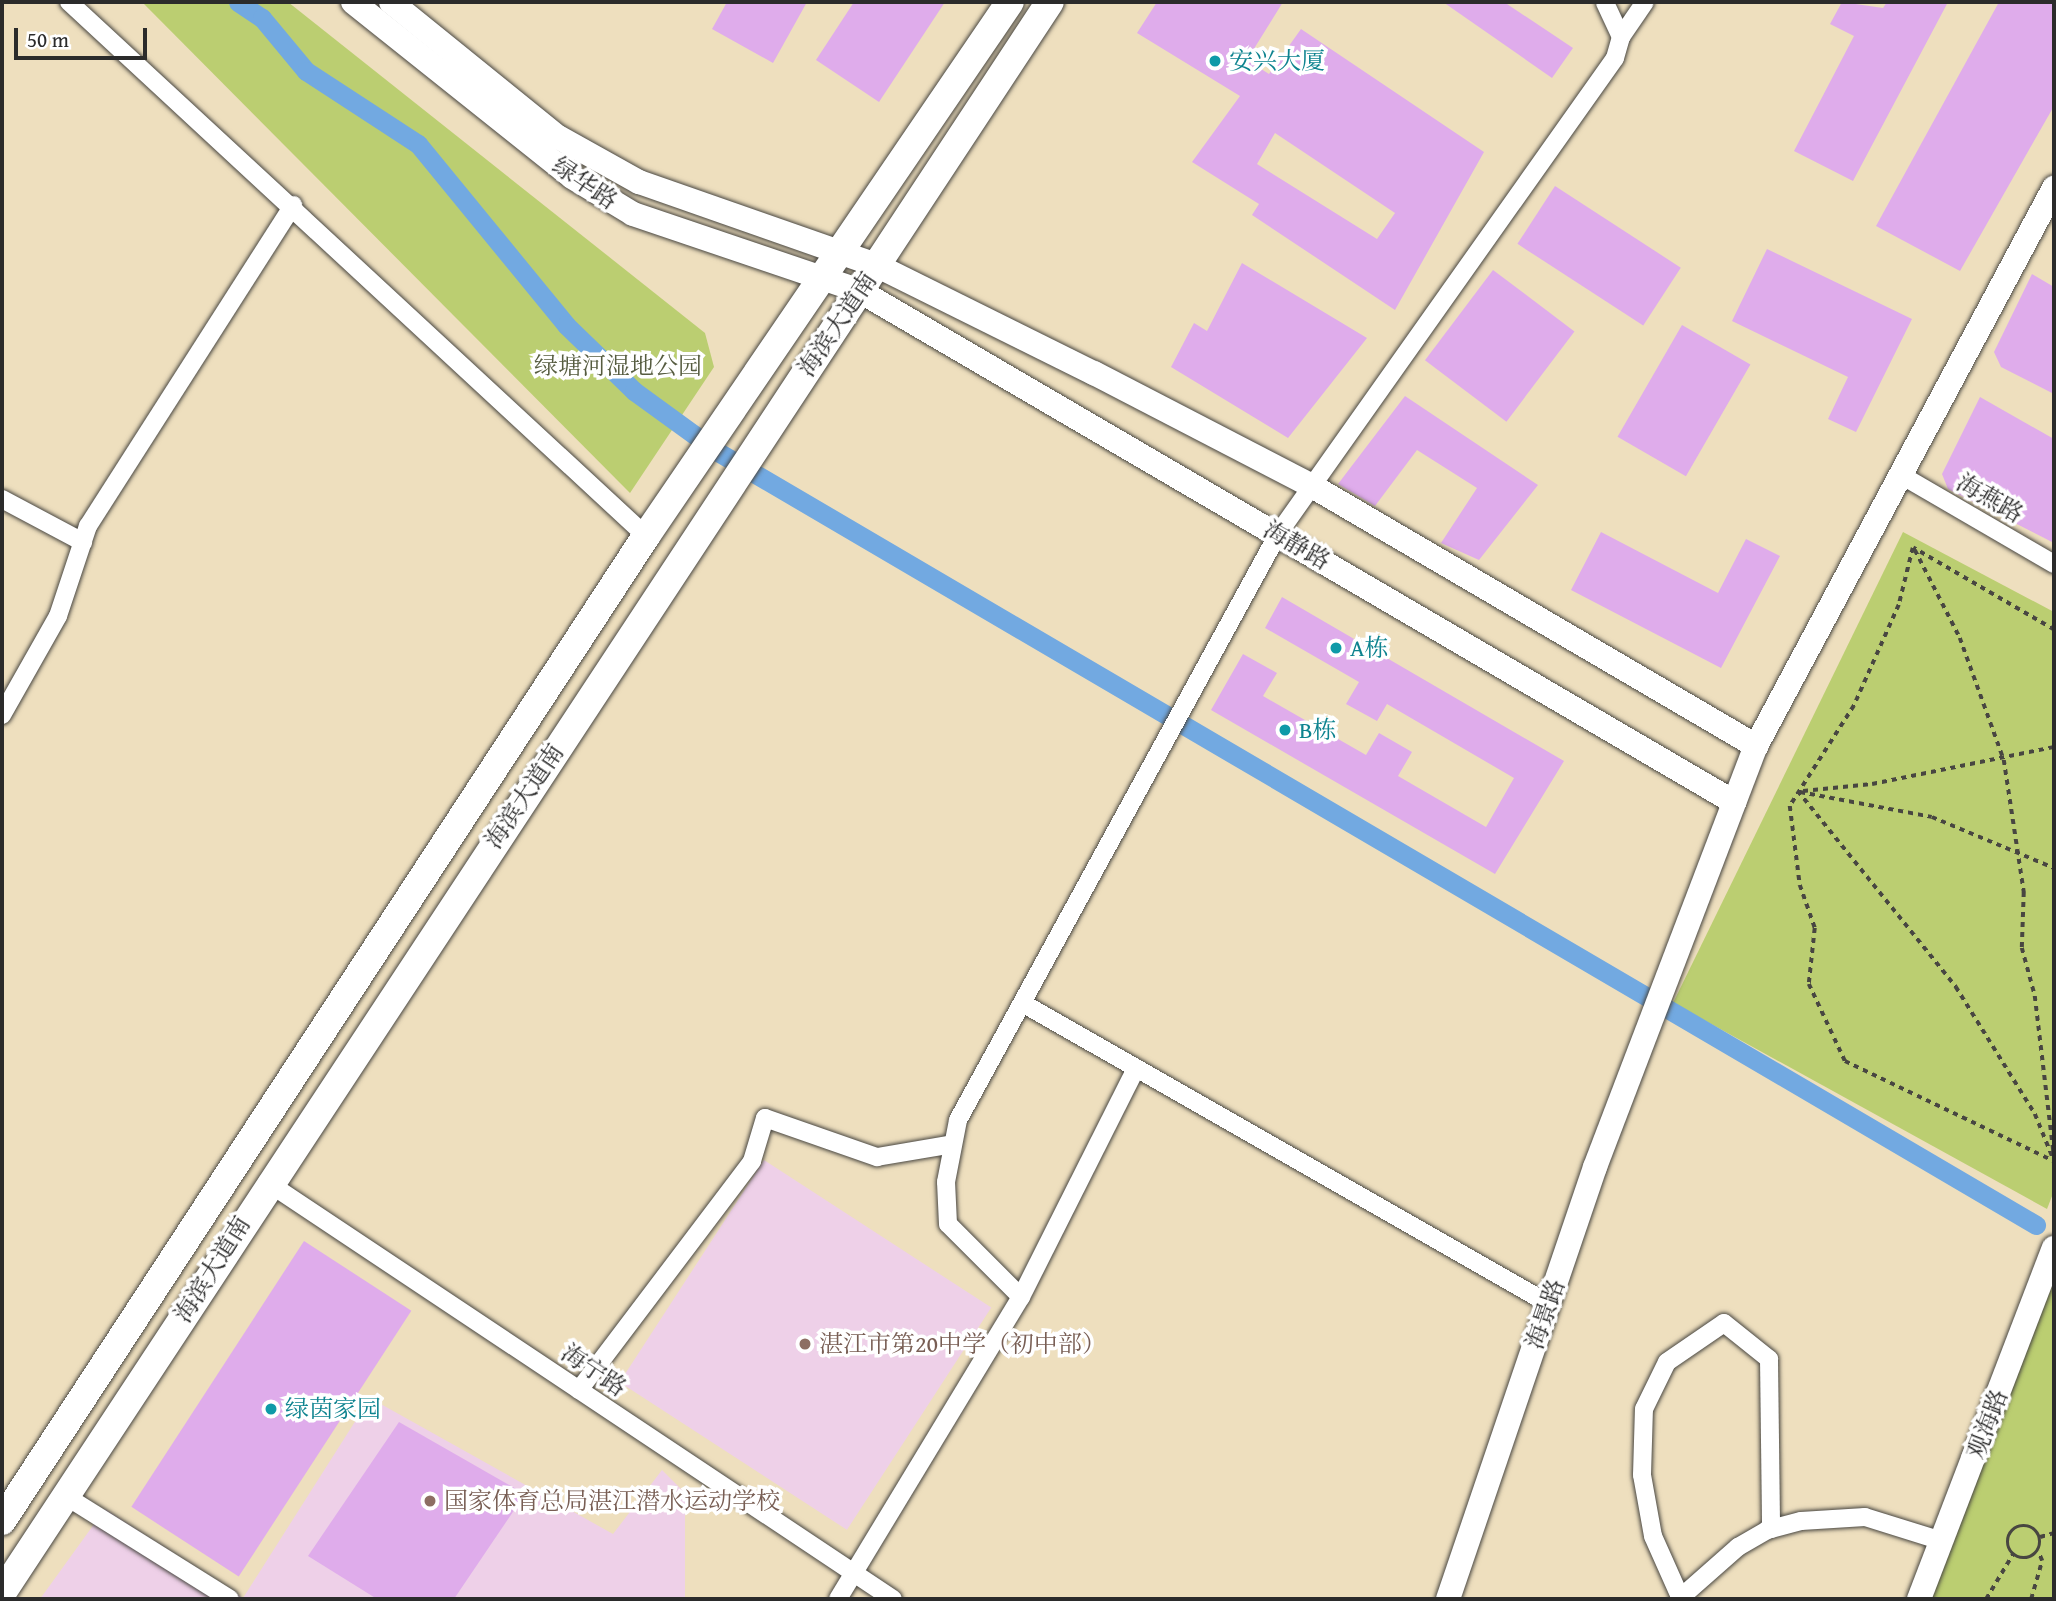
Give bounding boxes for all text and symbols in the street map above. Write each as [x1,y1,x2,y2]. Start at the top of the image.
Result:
scale bar [18,14,150,58]
text: 50 m [27,24,69,55]
place label: 安兴大厦 [1229,47,1325,75]
marker: 安兴大厦 [1207,53,1223,69]
street label: 绿华路 [547,151,623,215]
street label: 海滨大道南 [792,266,882,382]
park label: 绿塘河湿地公园 [534,352,702,380]
street label: 海燕路 [1952,468,2028,528]
street label: 海静路 [1259,515,1335,575]
place label: A栋 [1350,634,1389,662]
marker: A栋 [1328,640,1344,656]
place label: B栋 [1299,716,1337,744]
marker: B栋 [1277,722,1293,738]
street label: 海滨大道南 [479,738,569,854]
street label: 海滨大道南 [168,1210,256,1328]
street label: 海景路 [1520,1275,1570,1353]
place label: 湛江市第20中学（初中部） [819,1330,1106,1358]
marker: 湛江市第20中学（初中部） [797,1336,813,1352]
street label: 海宁路 [556,1338,632,1402]
street label: 观海路 [1961,1385,2013,1463]
place label: 绿茵家园 [285,1395,381,1423]
marker: 绿茵家园 [263,1401,279,1417]
place label: 国家体育总局湛江潜水运动学校 [444,1487,780,1515]
marker: 国家体育总局湛江潜水运动学校 [422,1493,438,1509]

